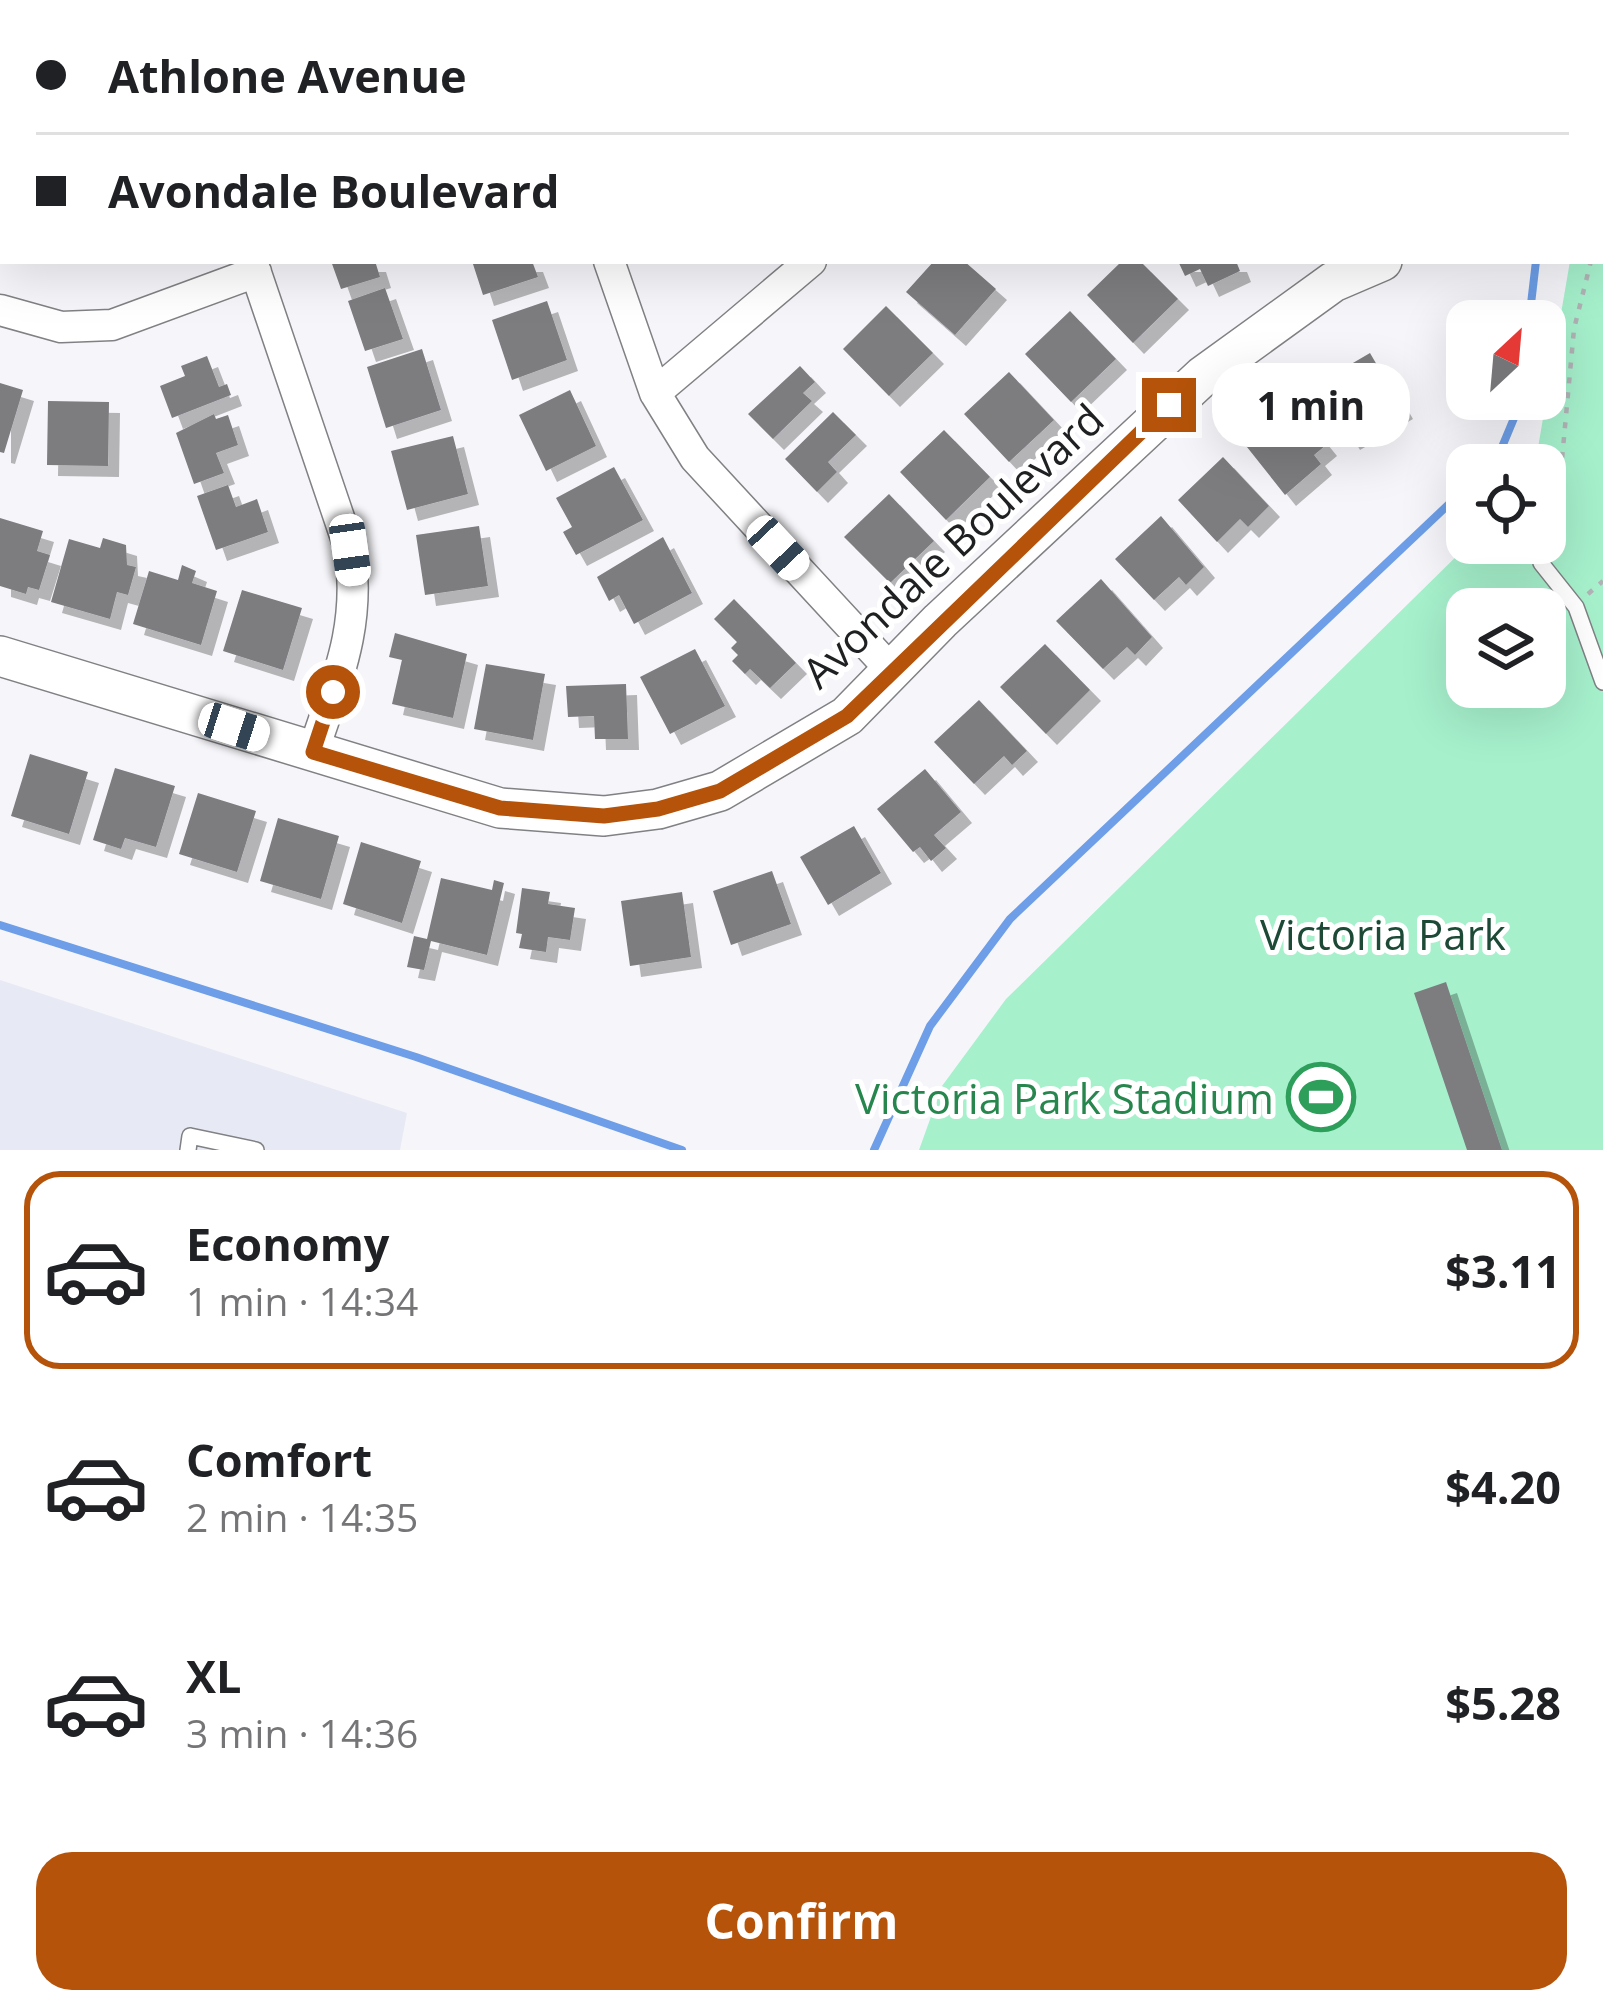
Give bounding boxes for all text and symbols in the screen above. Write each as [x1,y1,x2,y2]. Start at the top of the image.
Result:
text: Athlone Avenue [108,45,467,106]
text: Avondale Boulevard [108,160,559,221]
north arrow [1446,300,1566,420]
map controls [1446,300,1566,708]
callout: 1 min [1211,363,1409,447]
route end [1142,378,1196,432]
text: 1 min [1257,378,1365,431]
street label: Avondale Boulevard [789,390,1115,700]
button: locate [1446,444,1566,564]
car [740,509,816,587]
car [327,512,373,588]
button: layers [1446,588,1566,708]
route start [306,665,360,719]
car [194,699,274,755]
park label: Victoria Park [1260,905,1506,962]
sports icon: Victoria Park Stadium [1286,1062,1356,1132]
place label: Victoria Park Stadium [855,1069,1274,1126]
text: Economy [186,1213,389,1274]
icon: car [42,1216,150,1324]
text: $3.11 [1445,1240,1561,1301]
text: 1 min · 14:34 [186,1274,418,1327]
text: Comfort [186,1429,372,1490]
icon: car [42,1432,150,1540]
text: $4.20 [1445,1456,1561,1517]
text: 2 min · 14:35 [186,1490,418,1543]
text: XL [186,1645,241,1706]
icon: car [42,1648,150,1756]
text: $5.28 [1445,1672,1561,1733]
text: 3 min · 14:36 [186,1706,418,1759]
button: Confirm [36,1852,1567,1990]

